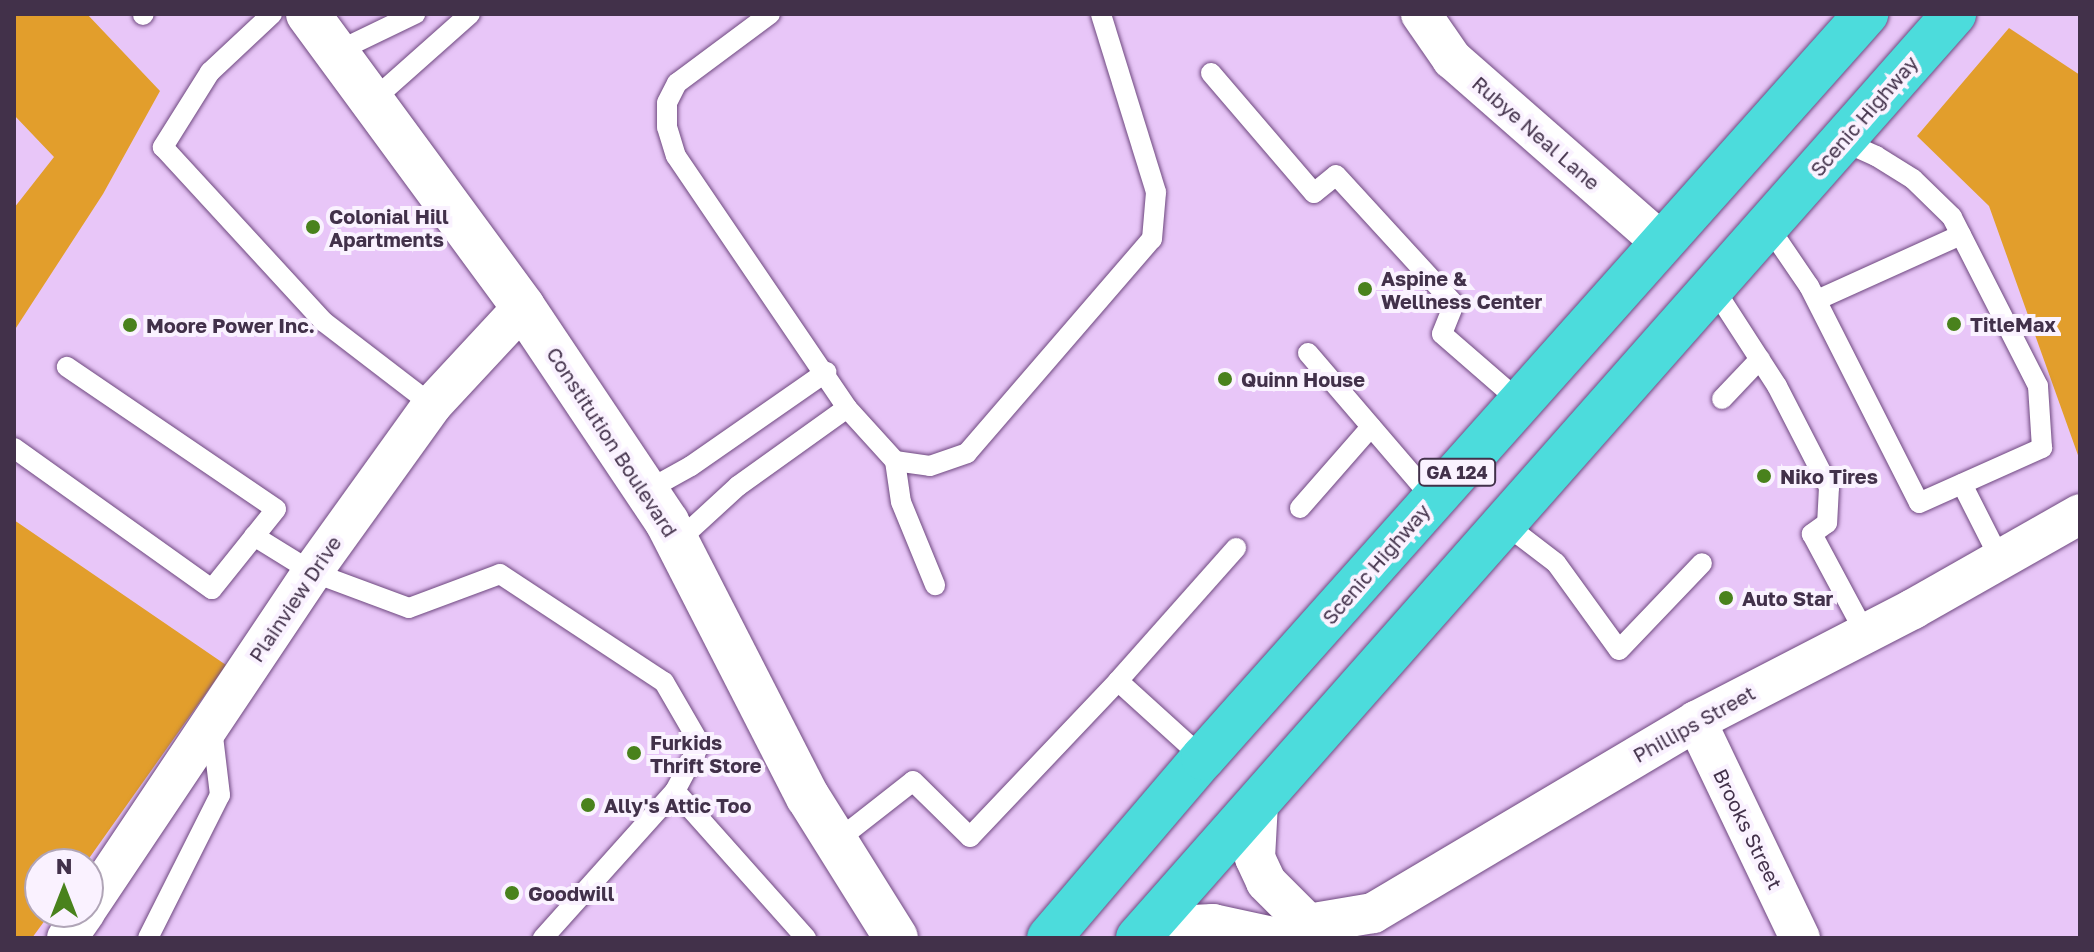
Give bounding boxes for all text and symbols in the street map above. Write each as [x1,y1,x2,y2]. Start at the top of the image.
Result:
street label: Scenic Highway [1805,51,1923,181]
street label: Rubye Neal Lane [1467,71,1605,195]
place label: Colonial Hill Apartments [329,204,449,251]
marker: Colonial Hill Apartments [304,218,322,236]
place label: Aspine & Wellness Center [1381,266,1542,313]
marker: Aspine & Wellness Center [1356,280,1374,298]
place label: TitleMax [1970,312,2056,336]
place label: Moore Power Inc. [146,313,315,337]
marker: TitleMax [1945,315,1963,333]
marker: Moore Power Inc. [121,316,139,334]
street label: Constitution Boulevard [542,343,682,541]
place label: Quinn House [1241,367,1365,391]
marker: Quinn House [1216,370,1234,388]
road number: GA 124 [1417,458,1497,486]
place label: Niko Tires [1780,464,1878,488]
marker: Niko Tires [1755,467,1773,485]
street label: Scenic Highway [1317,499,1435,629]
street label: Plainview Drive [244,531,346,667]
place label: Auto Star [1742,586,1833,610]
marker: Auto Star [1717,589,1735,607]
street label: Phillips Street [1629,681,1759,767]
place label: Furkids Thrift Store [650,730,762,777]
marker: Furkids Thrift Store [625,744,643,762]
street label: Brooks Street [1708,765,1788,893]
place label: Ally's Attic Too [604,793,751,817]
marker: Ally's Attic Too [579,796,597,814]
north arrow [24,848,104,928]
text: N [56,852,72,879]
place label: Goodwill [528,881,614,905]
marker: Goodwill [503,884,521,902]

